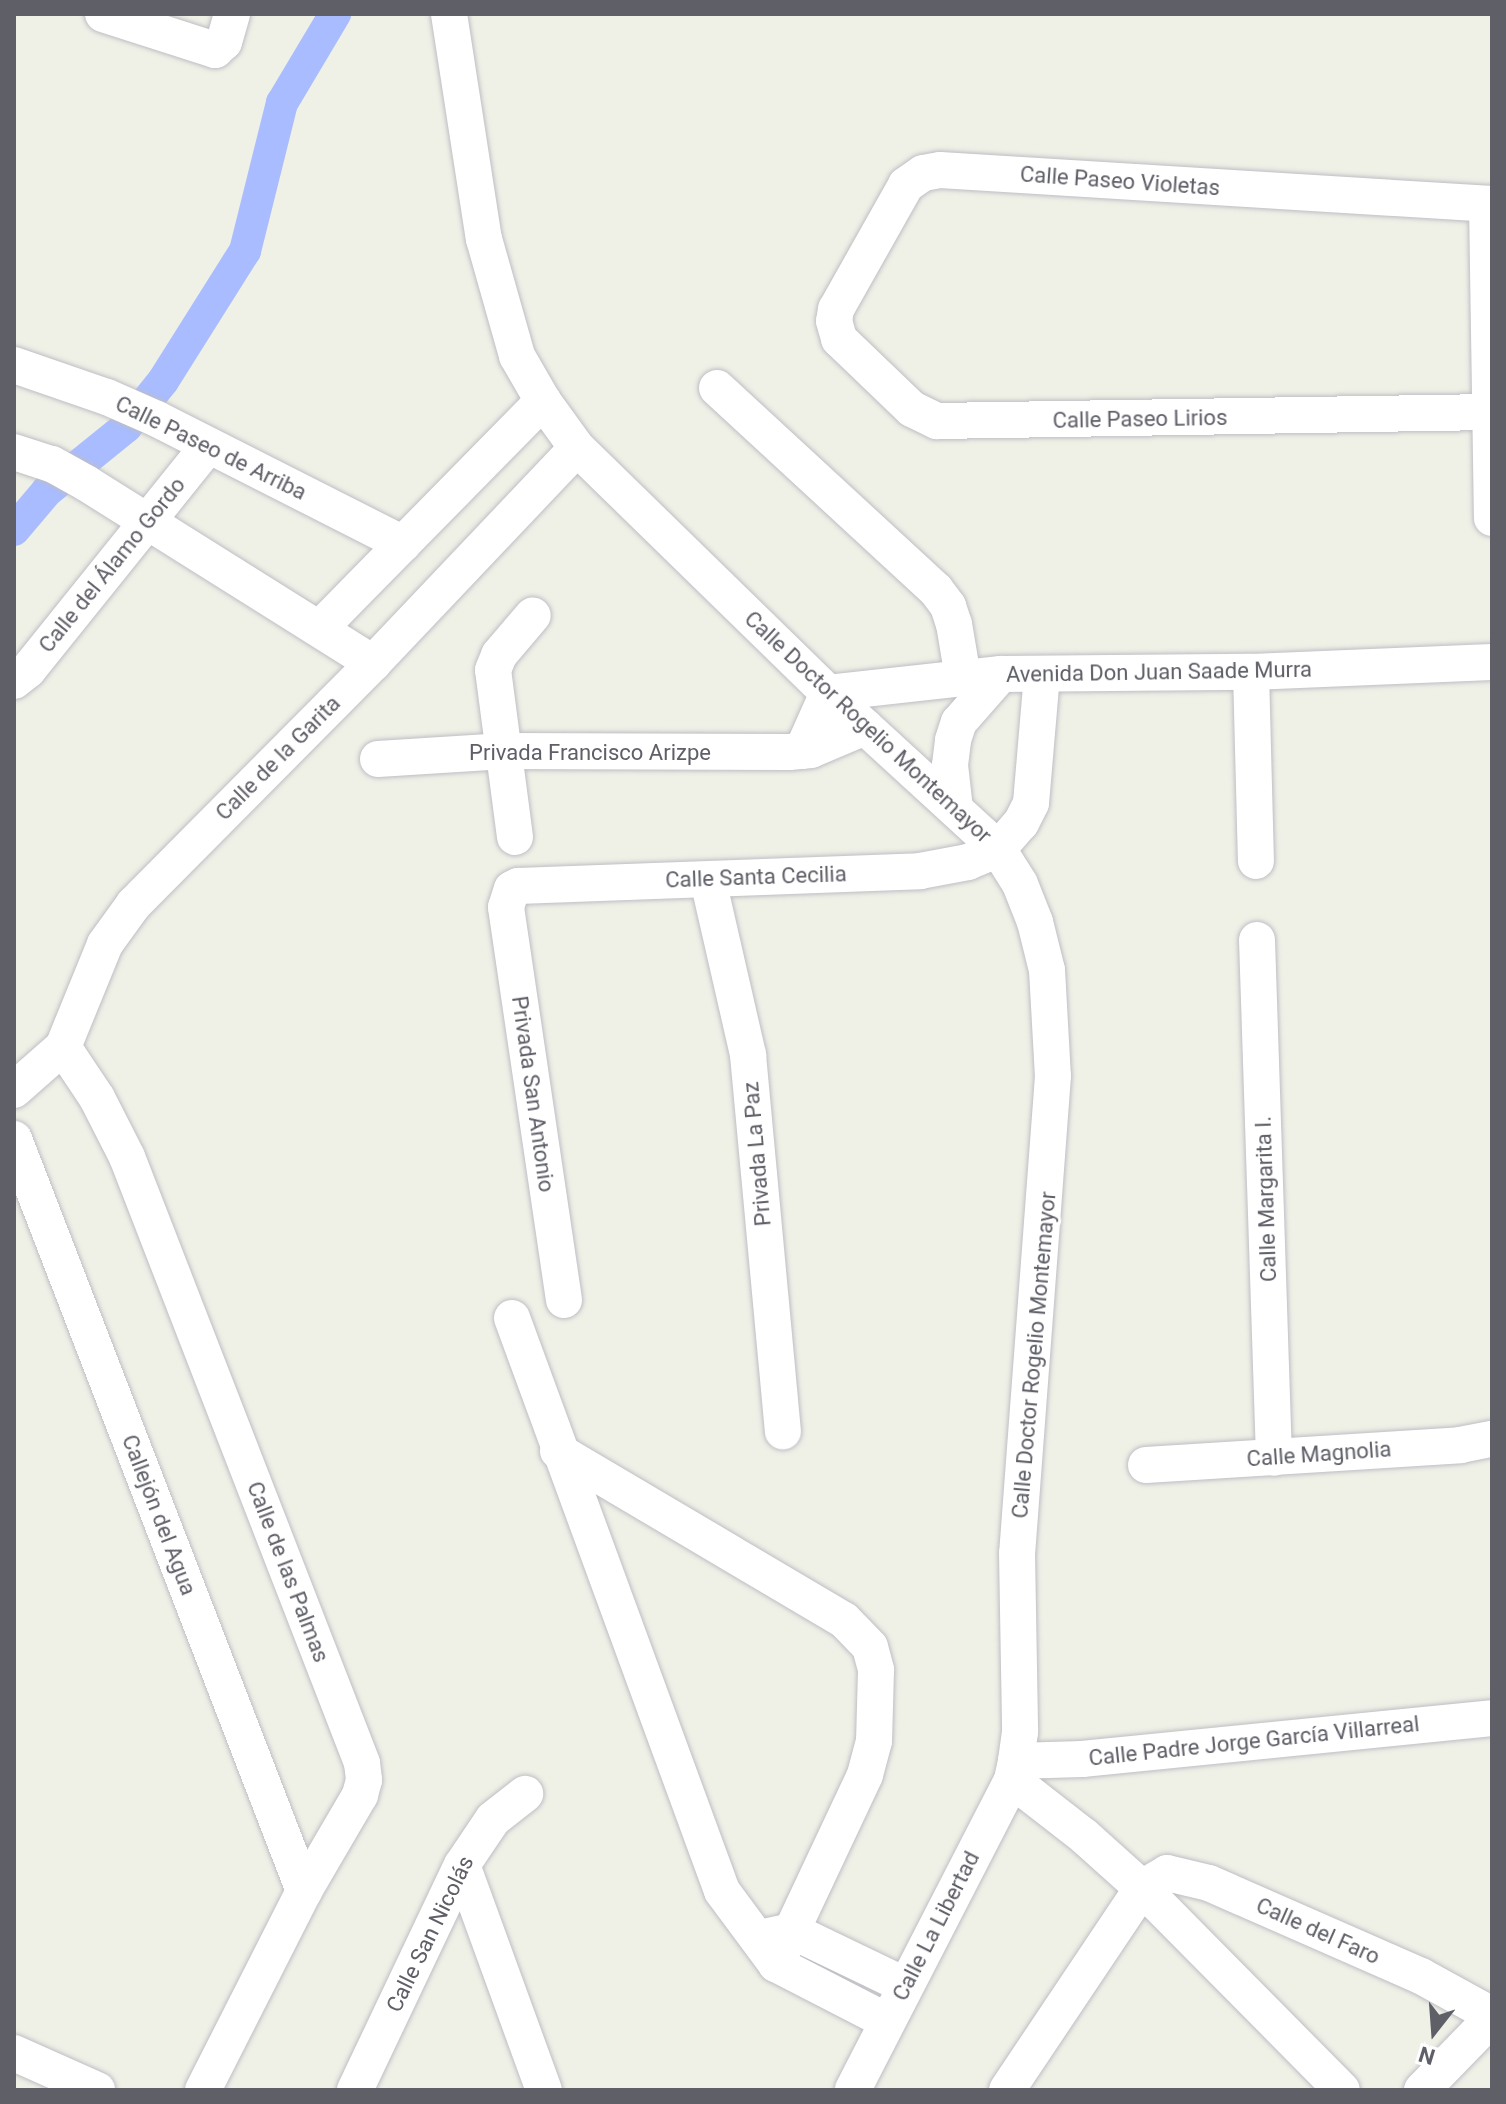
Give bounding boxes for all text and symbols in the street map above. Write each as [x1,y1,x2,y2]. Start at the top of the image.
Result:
street label: Calle Paseo Violetas [1019,161,1221,201]
street label: Calle Paseo de Arriba [111,390,311,506]
street label: Calle Paseo Lirios [1052,404,1228,434]
street label: Calle del Álamo Gordo [33,472,191,658]
street label: Calle Doctor Rogelio Montemayor [739,606,997,848]
street label: Avenida Don Juan Saade Murra [1006,656,1312,688]
street label: Calle de la Garita [210,690,346,826]
street label: Privada Francisco Arizpe [469,740,711,766]
street label: Calle Santa Cecilia [665,861,847,893]
street label: Privada San Antonio [506,994,560,1194]
street label: Privada La Paz [738,1081,776,1227]
street label: Calle Margarita I. [1250,1116,1282,1282]
street label: Calle Doctor Rogelio Montemayor [1007,1190,1061,1520]
street label: Callejón del Agua [116,1431,202,1599]
street label: Calle Magnolia [1246,1436,1392,1472]
street label: Calle de las Palmas [241,1478,335,1666]
street label: Calle Padre Jorge García Villarreal [1087,1711,1421,1771]
street label: Calle La Libertad [887,1847,985,2005]
street label: Calle San Nicolás [381,1852,479,2016]
street label: Calle del Faro [1252,1892,1384,1970]
north arrow [1394,1992,1474,2072]
text: N [1416,2041,1438,2070]

